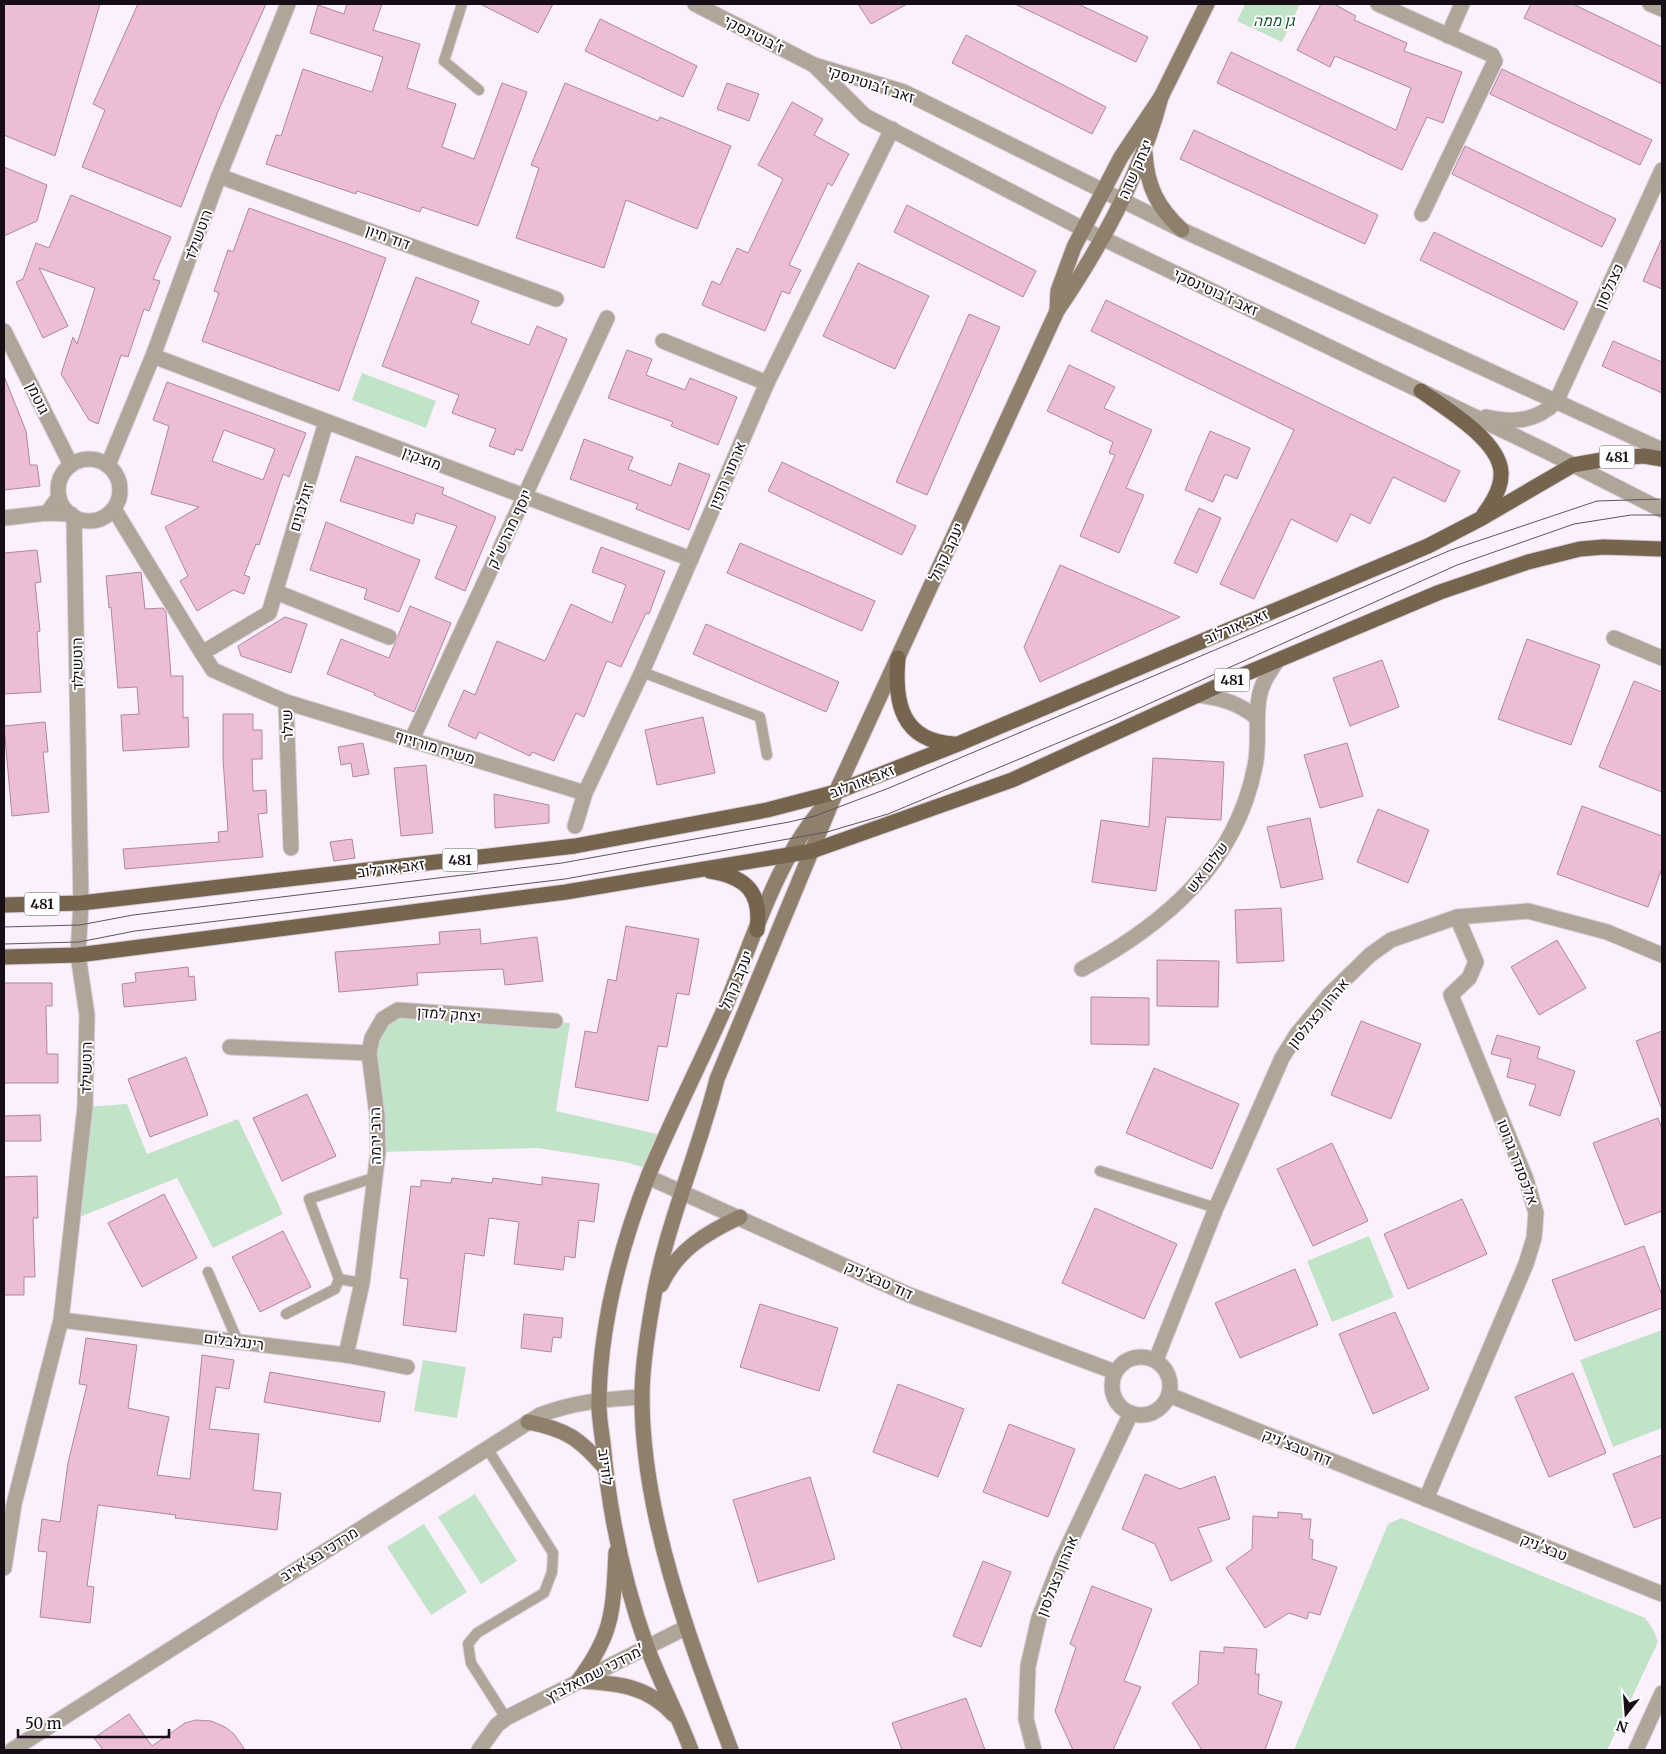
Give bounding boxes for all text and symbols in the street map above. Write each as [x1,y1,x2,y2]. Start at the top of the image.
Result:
street label: ז'בוטינסקי [721,11,787,57]
park label: גן ממה [1253,11,1296,30]
street label: זאב ז'בוטינסקי [825,61,917,107]
street label: יצחק שדה [1113,136,1157,202]
street label: רוטשילד [180,207,216,263]
street label: דוד חיון [363,220,413,254]
street label: כצנלסון [1590,260,1628,312]
street label: זאב ז'בוטינסקי [1171,264,1261,320]
street label: גוטמן [22,379,54,417]
street label: ארתור רופין [704,438,750,512]
street label: מוצקין [400,442,444,474]
road number: 481 [1600,446,1634,468]
street label: זיגלבוים [285,480,317,534]
street label: יוסף מהרש"ק [482,486,536,572]
street label: יעקב קרול [924,520,968,584]
street label: זאב אורלוב [1201,604,1271,648]
street label: רוטשילד [67,637,87,691]
road number: 481 [1214,668,1250,692]
street label: שילר [277,709,297,741]
street label: משיח מורזיוף [393,726,477,768]
street label: זאב אורלוב [827,760,897,802]
street label: שלום אש [1182,838,1232,896]
road number: 481 [442,848,478,872]
street label: זאב אורלוב [356,854,426,882]
road number: 481 [24,892,60,916]
street label: יעקב קרול [715,947,757,1013]
street label: אהרון כצנלסון [1283,974,1353,1052]
street label: יצחק למדן [416,1002,482,1026]
street label: רוטשילד [76,1041,96,1095]
street label: הרב ירמה [365,1107,385,1165]
street label: אלכסנדר גרוטו [1493,1116,1543,1208]
street label: דוד טבצ'ניק [842,1257,916,1304]
street label: רינגלבלום [203,1328,265,1354]
street label: דוד טבצ'ניק [1260,1425,1334,1470]
street label: לודיוב [594,1448,618,1487]
street label: מרדכי בצ'אייב [277,1523,361,1585]
street label: טבצ'ניק [1518,1529,1570,1565]
street label: אהרון כצנלסון [1032,1533,1082,1619]
street label: מרדכי שמואלביץ' [542,1640,648,1706]
north arrow [1601,1689,1651,1739]
scale bar [18,1706,169,1738]
text: 50 m [25,1714,62,1733]
text: N [1614,1716,1630,1737]

